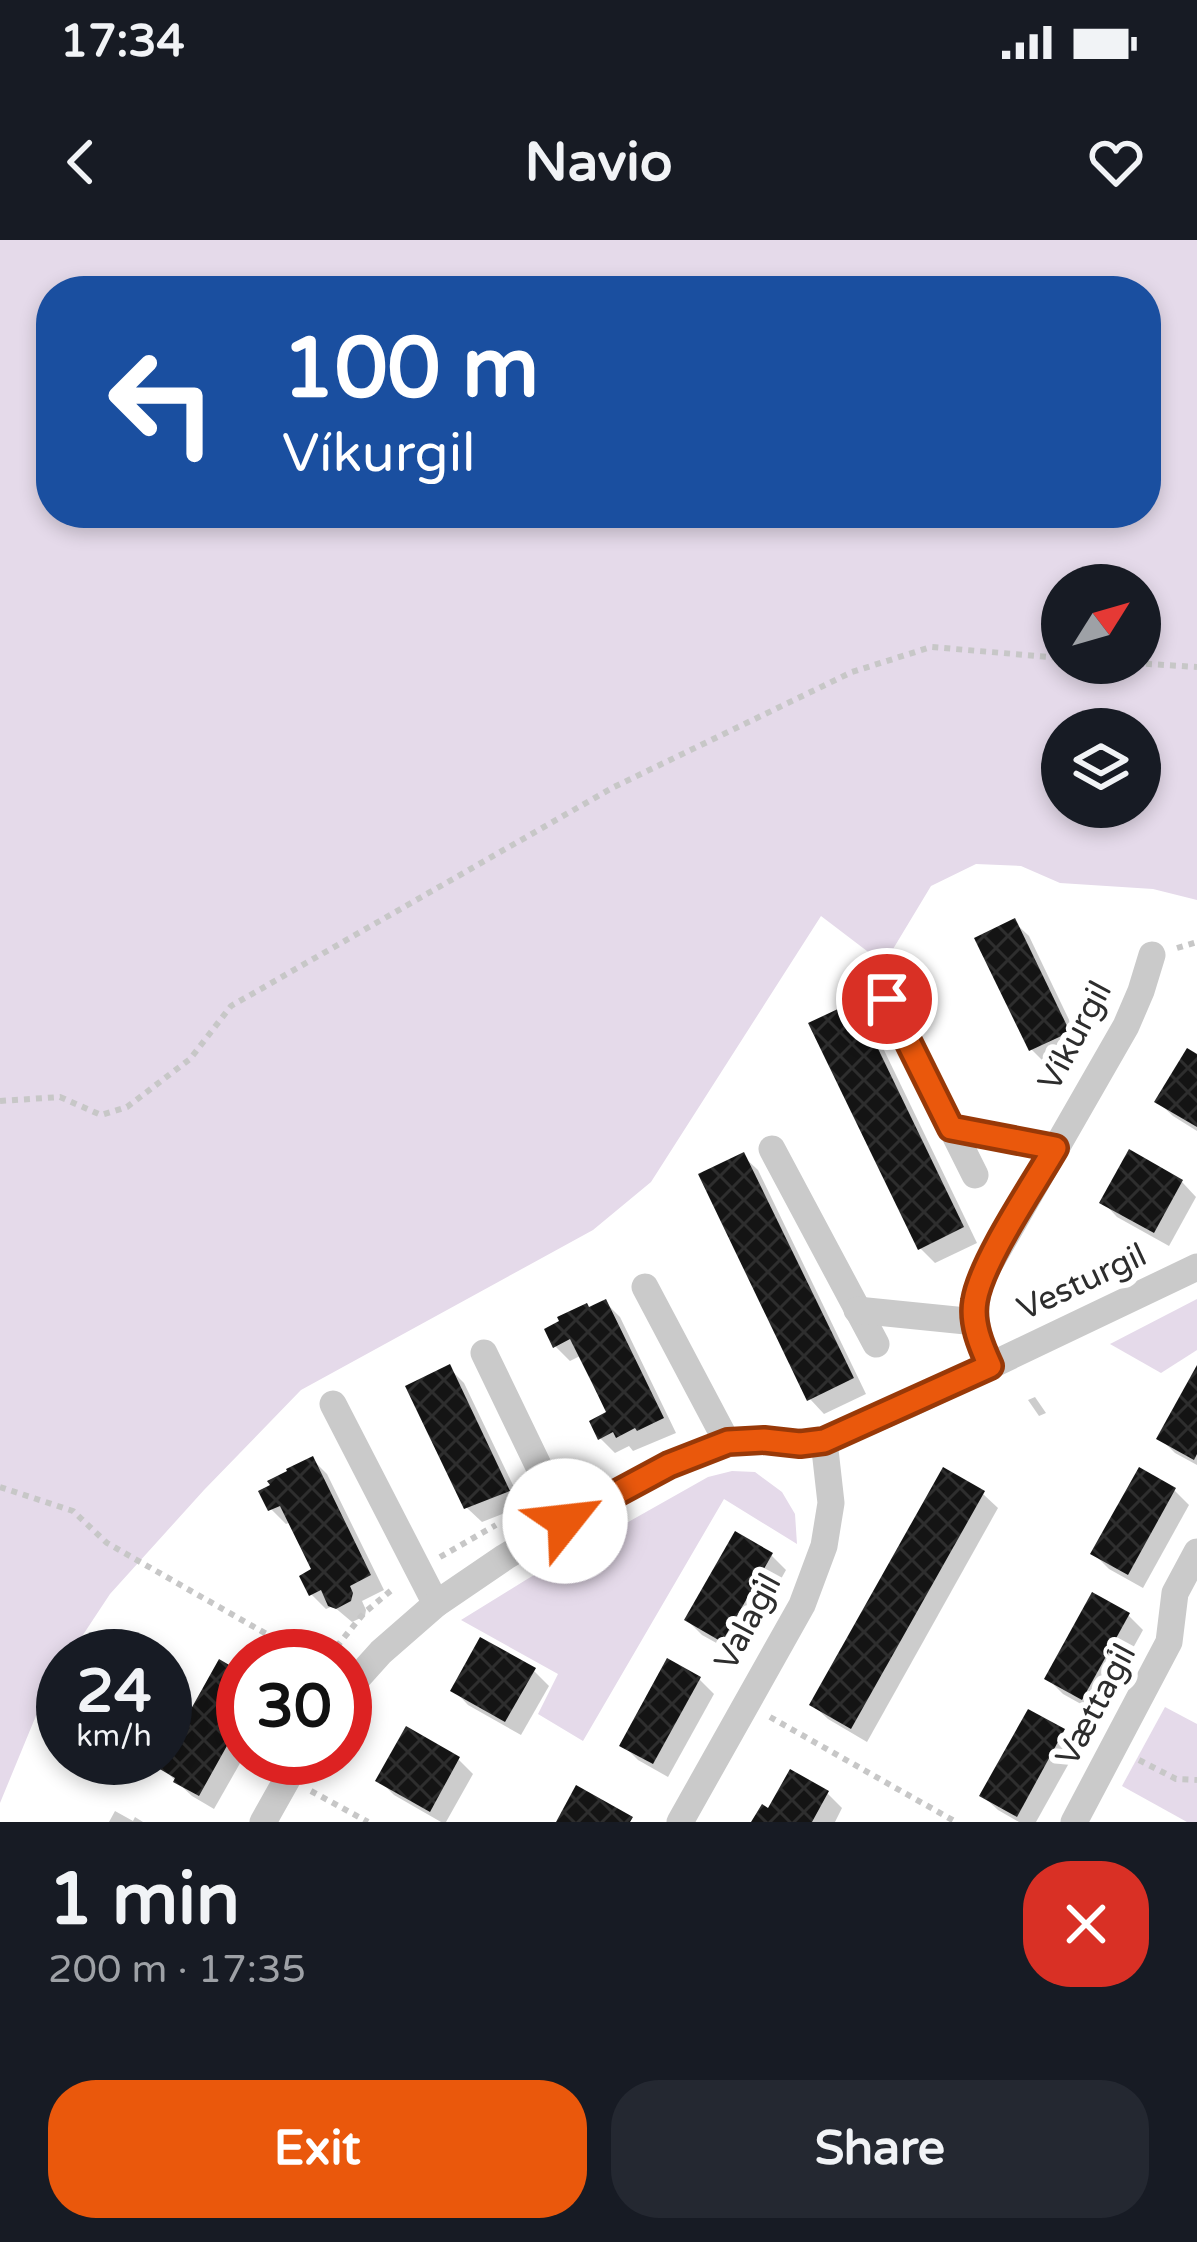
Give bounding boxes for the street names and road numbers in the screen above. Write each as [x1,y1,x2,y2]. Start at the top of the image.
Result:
street label: Víkurgil [1030,975,1120,1097]
street label: Vesturgil [1011,1235,1153,1329]
street label: Valagil [706,1567,790,1677]
street label: Vættagil [1048,1637,1144,1773]

